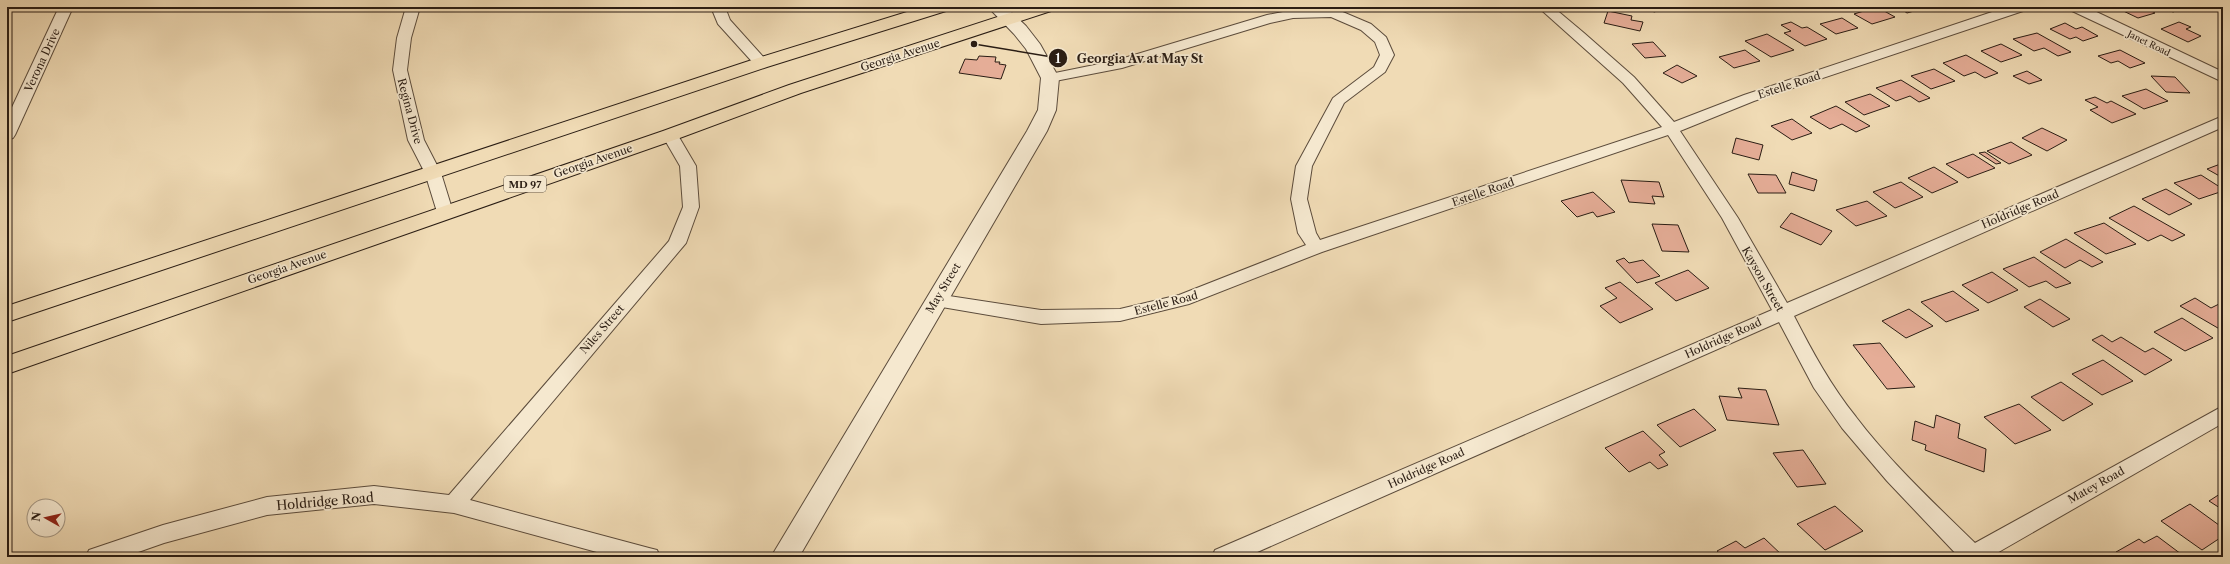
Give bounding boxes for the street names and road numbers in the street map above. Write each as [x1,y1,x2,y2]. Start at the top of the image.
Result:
street label: Verona Drive [21,26,63,95]
street label: Janet Road [2124,27,2173,58]
street label: Georgia Avenue [858,36,942,74]
street label: Estelle Road [1756,68,1822,102]
street label: Regina Drive [395,77,425,145]
street label: Georgia Avenue [552,141,634,181]
street label: Estelle Road [1450,175,1516,209]
road number: MD 97 [504,176,546,192]
street label: Holdridge Road [1979,186,2061,232]
street label: Kayson Street [1739,244,1787,314]
street label: Georgia Avenue [246,247,328,287]
street label: May Street [922,260,964,316]
street label: Estelle Road [1133,288,1200,318]
street label: Niles Street [577,301,627,356]
street label: Holdridge Road [1682,315,1764,361]
street label: Holdridge Road [1385,445,1467,491]
street label: Matey Road [2065,464,2127,506]
street label: Holdridge Road [276,489,374,513]

